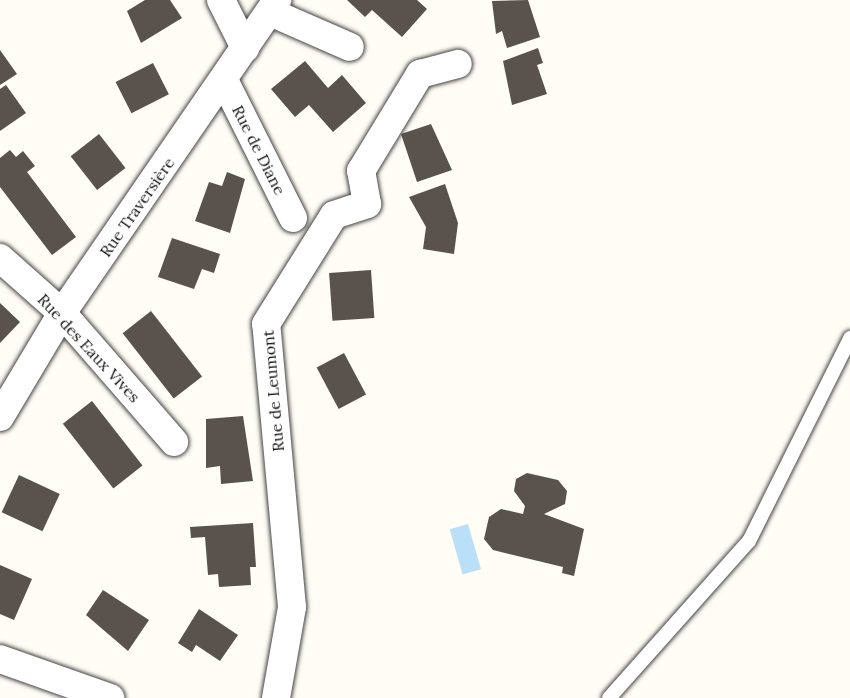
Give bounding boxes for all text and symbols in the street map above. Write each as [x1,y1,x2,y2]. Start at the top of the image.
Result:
street label: Rue de Diane [228,102,290,198]
street label: Rue Traversière [96,154,178,260]
street label: Rue des Eaux Vives [34,290,144,406]
street label: Rue de Leumont [258,329,288,453]

